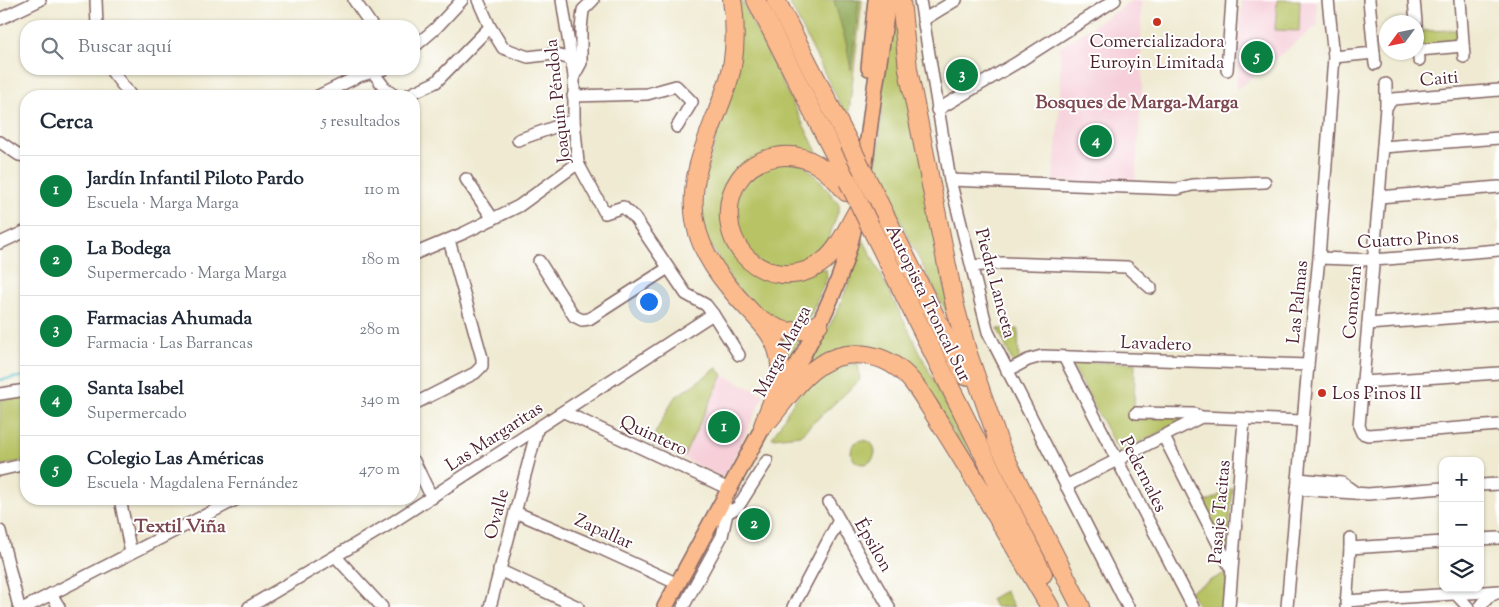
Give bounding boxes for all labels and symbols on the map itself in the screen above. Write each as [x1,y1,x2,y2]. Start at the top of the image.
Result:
north arrow [1379,15,1424,60]
marker: Comercializadora Euroyin Limitada [1151,16,1163,28]
place label: Comercializadora Euroyin Limitada [1089,30,1225,77]
street label: Joaquín Péndola [540,38,579,165]
pin: 5 [1241,38,1273,76]
pin: 3 [946,56,978,94]
street label: Caiti [1419,65,1460,95]
district label: Bosques de Marga-Marga [1035,90,1239,117]
pin: 4 [1080,122,1112,160]
street label: Autopista Troncal Sur [878,221,977,387]
street label: Cuatro Pinos [1357,225,1460,257]
street label: Piedra Lanceta [967,226,1021,341]
street label: Las Palmas [1282,259,1316,345]
street label: Comorán [1338,264,1370,340]
your location [636,289,662,315]
street label: Marga Marga [749,301,819,402]
street label: Lavadero [1120,331,1192,359]
place label: Los Pinos II [1332,382,1422,408]
marker: Los Pinos II [1316,387,1328,399]
street label: Las Margaritas [441,396,549,479]
pin: 1 [708,408,740,446]
street label: Quintero [615,410,691,464]
street label: Pedernales [1112,432,1172,517]
street label: Pasaje Tacitas [1203,459,1238,565]
street label: Ovalle [479,486,517,543]
pin: 2 [738,505,770,543]
street label: Zapallar [570,508,637,557]
district label: Textil Viña [134,514,226,541]
street label: Épsilon [846,514,898,578]

